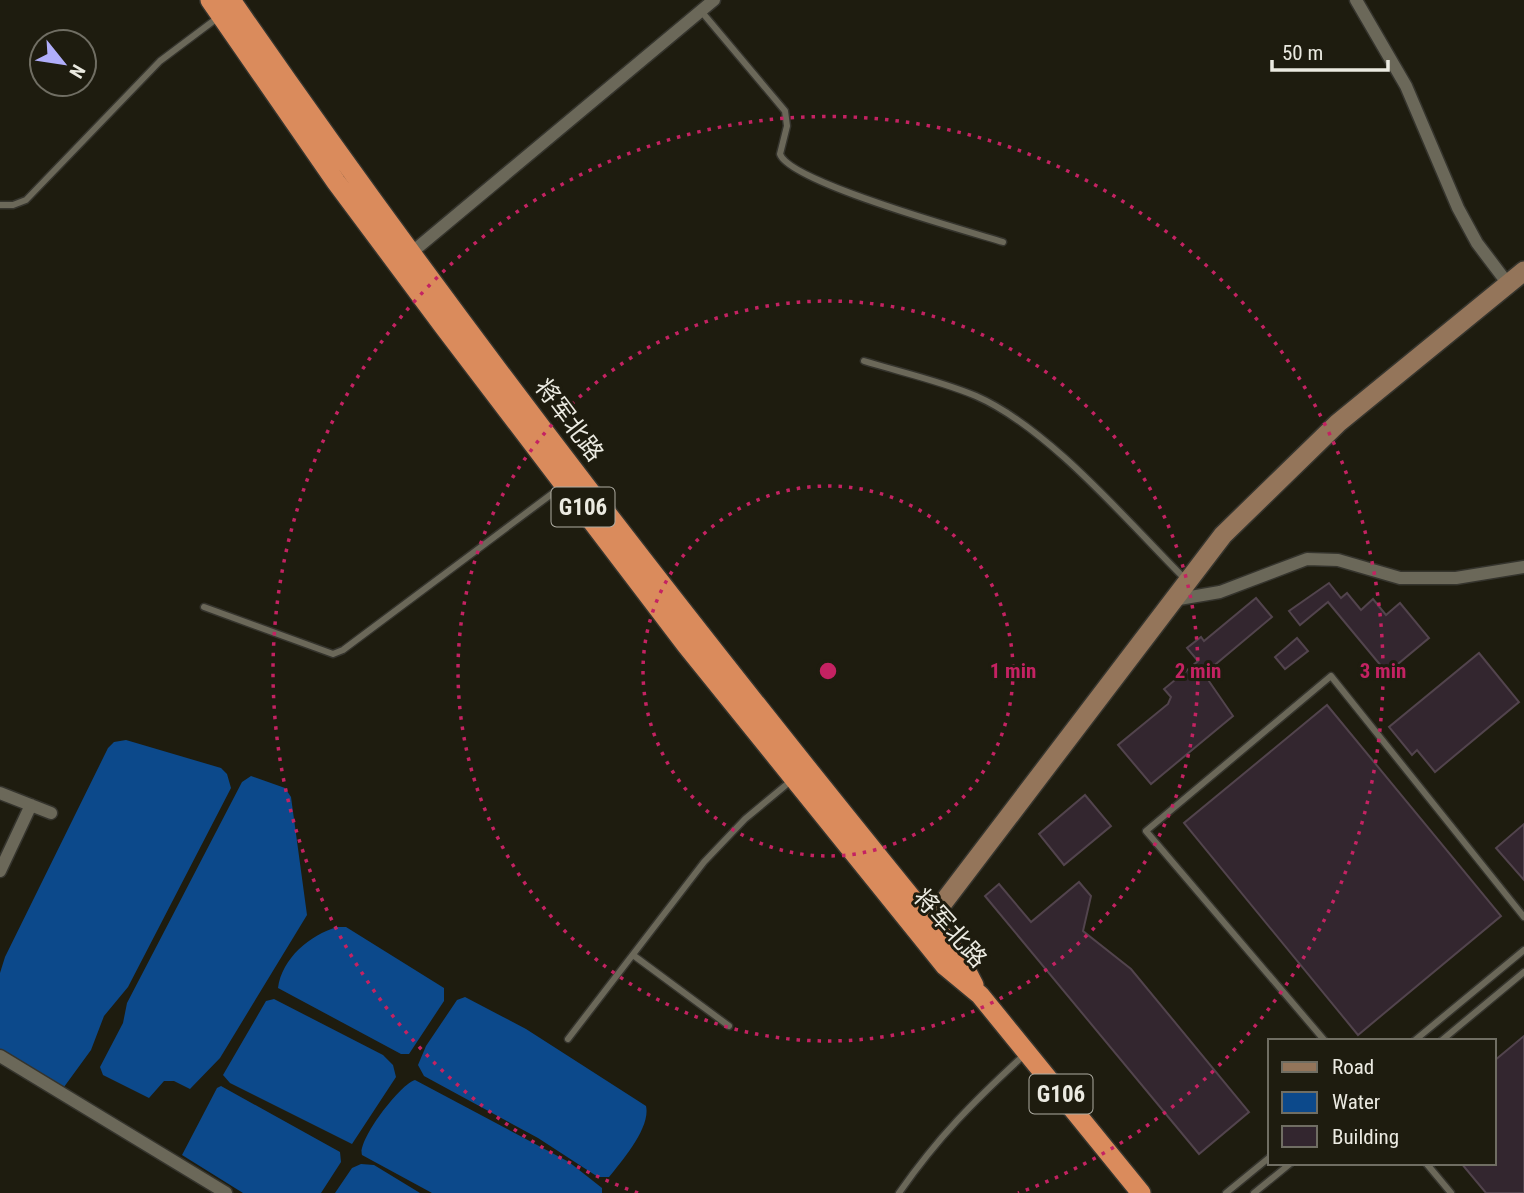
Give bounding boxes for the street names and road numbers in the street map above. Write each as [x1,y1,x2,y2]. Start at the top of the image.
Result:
street label: 将军北路 [529,373,609,467]
road number: G106 [552,488,614,526]
street label: 将军北路 [907,883,993,973]
road number: G106 [1030,1074,1092,1114]

